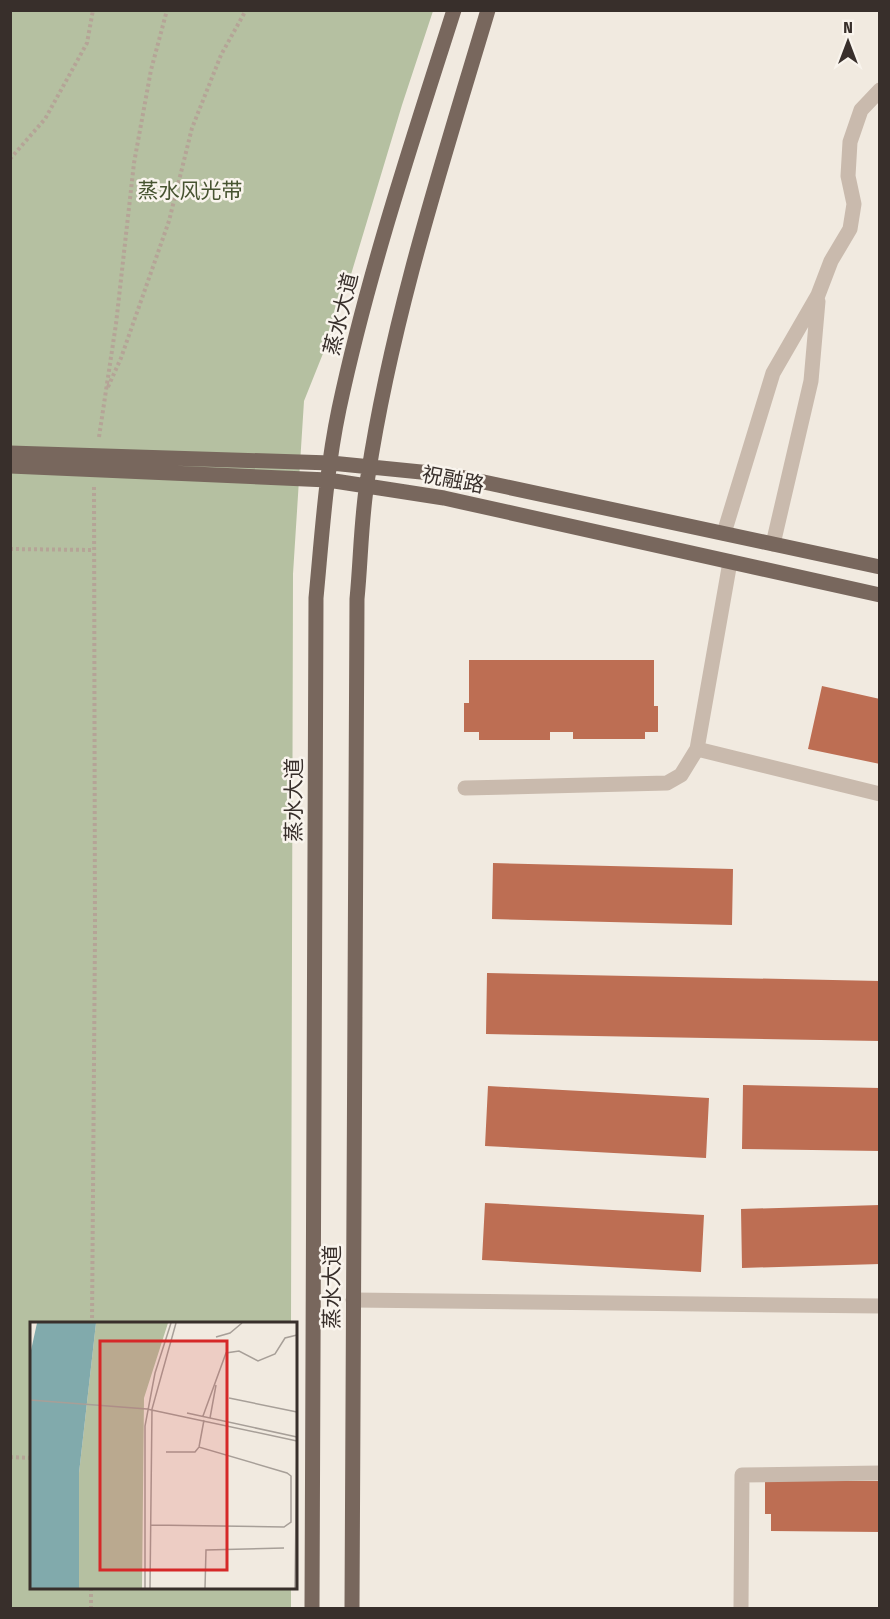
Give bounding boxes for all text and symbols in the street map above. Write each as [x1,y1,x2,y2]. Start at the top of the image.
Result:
north arrow [818,12,878,72]
text: N [843,18,853,37]
park label: 蒸水风光带 [138,178,243,204]
street label: 蒸水大道 [318,270,364,358]
street label: 祝融路 [420,461,486,499]
street label: 蒸水大道 [281,758,307,842]
street label: 蒸水大道 [319,1245,345,1329]
inset map [30,1322,297,1589]

